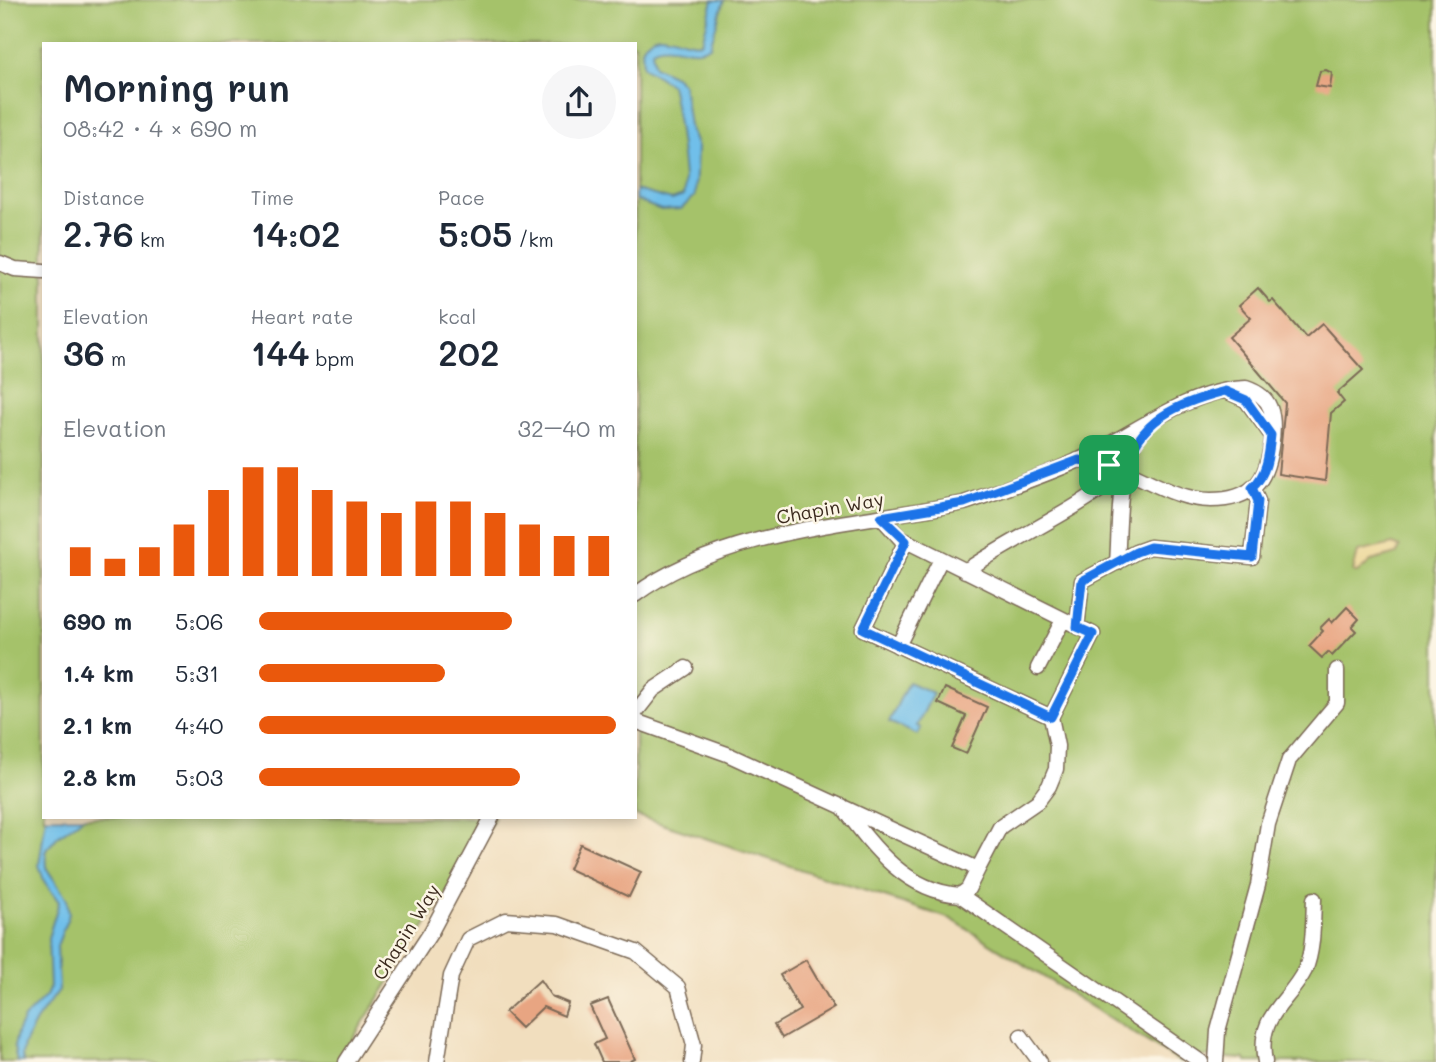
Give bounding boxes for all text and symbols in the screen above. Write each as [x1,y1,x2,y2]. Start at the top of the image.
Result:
text: Morning run [63,62,290,112]
button: share [542,65,616,139]
text: 08:42 · 4 × 690 m [63,113,257,143]
text: Distance [63,185,145,210]
text: Time [251,185,294,210]
text: Pace [438,185,485,210]
text: 2.76 [63,210,134,256]
text: 14:02 [251,210,341,256]
text: 5:05 [438,210,512,256]
text: km [134,227,165,252]
text: /km [512,227,554,252]
text: Elevation [63,304,148,329]
text: Heart rate [251,304,353,329]
text: kcal [438,304,476,329]
text: 36 [63,329,105,375]
text: 144 [251,329,309,375]
text: 202 [438,329,500,375]
text: m [105,346,126,371]
text: bpm [309,346,355,371]
text: Elevation [63,413,166,443]
text: 32–40 m [517,413,616,443]
pin [1079,435,1139,495]
icon: arrive [1090,446,1128,484]
street label: Chapin Way [774,486,886,529]
text: 690 m [63,606,132,636]
text: 5:06 [175,606,224,636]
text: 1.4 km [63,658,134,688]
text: 5:31 [175,658,219,688]
text: 2.1 km [63,710,132,740]
text: 4:40 [175,710,223,740]
text: 2.8 km [63,762,136,792]
text: 5:03 [175,762,223,792]
street label: Chapin Way [366,879,445,984]

